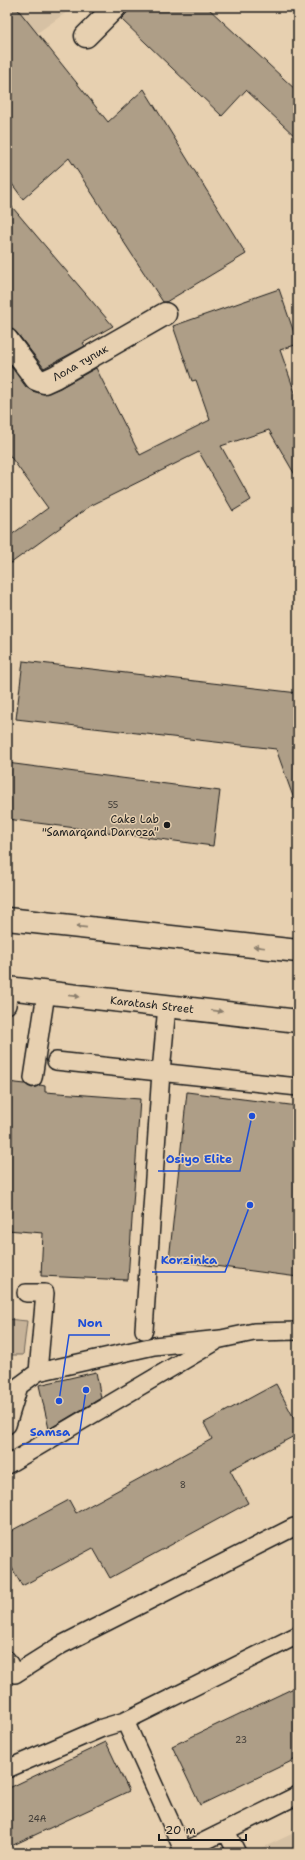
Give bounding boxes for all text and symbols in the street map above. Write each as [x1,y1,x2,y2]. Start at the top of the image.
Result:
street label: Лола тупик [50,341,111,385]
house number: 55 [108,799,118,811]
place label: Cake Lab "Samarqand Darvoza" [42,812,159,840]
marker: Cake Lab "Samarqand Darvoza" [162,820,172,830]
one-way arrow [75,924,87,930]
one-way arrow [253,944,265,950]
one-way arrow [68,992,80,999]
street label: Karatash Street [109,993,195,1017]
one-way arrow [211,1008,223,1015]
callout: Osiyo Elite [158,1147,240,1171]
text: Osiyo Elite [166,1151,232,1167]
callout: Korzinka [152,1248,225,1272]
text: Korzinka [161,1252,218,1268]
callout: Non [69,1311,110,1335]
text: Non [77,1315,103,1331]
callout: Samsa [22,1420,78,1444]
text: Samsa [30,1424,71,1440]
house number: 8 [180,1479,186,1491]
house number: 23 [235,1734,247,1746]
house number: 24А [28,1813,47,1825]
scale bar [159,1816,246,1842]
text: 20 m [165,1822,196,1838]

